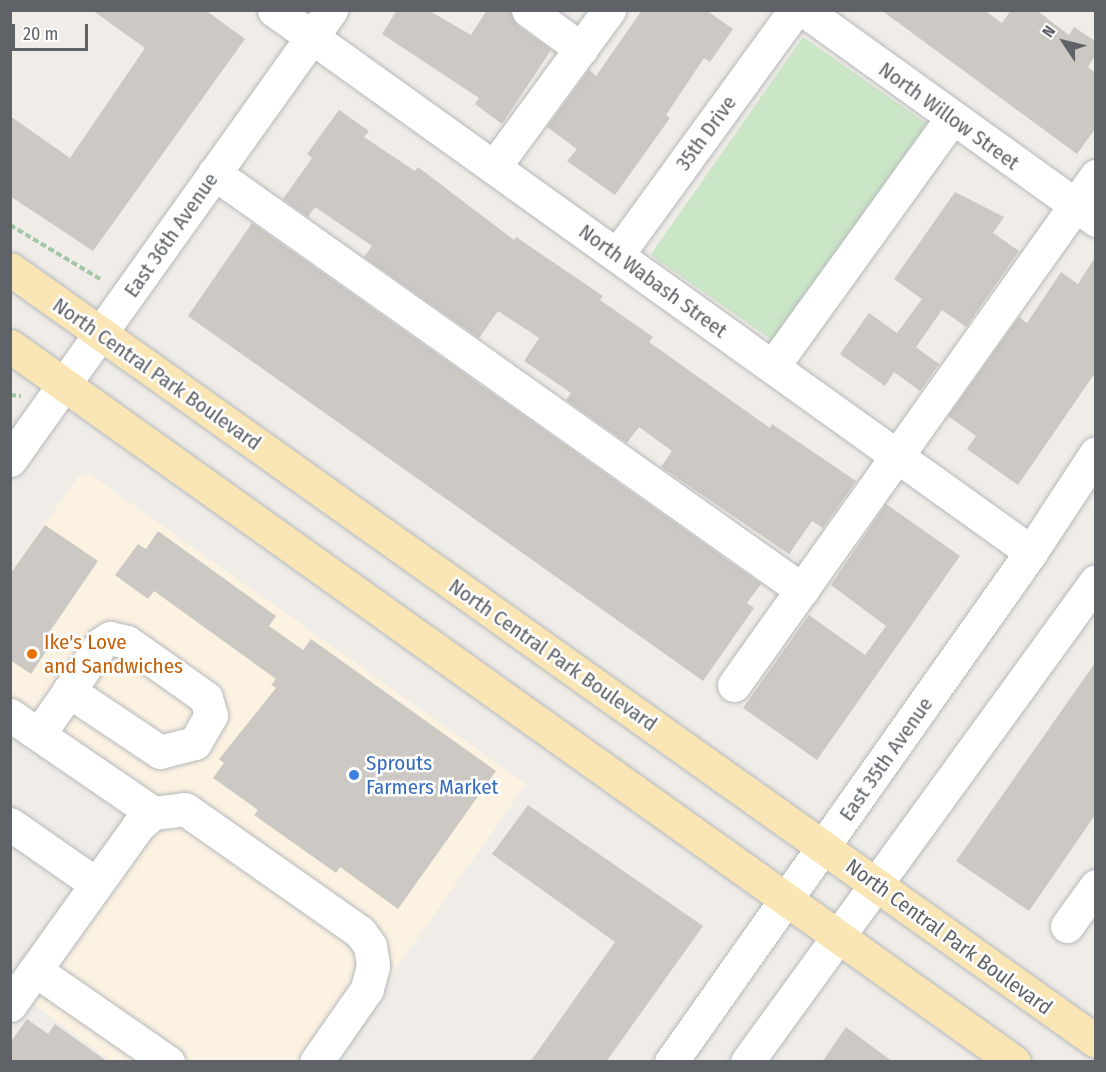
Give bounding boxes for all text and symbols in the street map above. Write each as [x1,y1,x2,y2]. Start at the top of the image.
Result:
scale bar [15,12,92,50]
north arrow [1034,12,1094,72]
text: N [1038,22,1059,41]
text: 20 m [23,23,58,45]
street label: North Willow Street [874,57,1024,175]
street label: 35th Drive [670,91,742,175]
street label: East 36th Avenue [119,168,223,302]
street label: North Wabash Street [574,219,732,343]
street label: North Central Park Boulevard [48,292,266,456]
street label: North Central Park Boulevard [444,573,662,737]
place label: Ike's Love and Sandwiches [44,629,183,679]
marker: Ike's Love and Sandwiches [25,647,39,661]
street label: East 35th Avenue [834,692,938,826]
place label: Sprouts Farmers Market [366,750,498,800]
marker: Sprouts Farmers Market [347,768,361,782]
street label: North Central Park Boulevard [841,854,1057,1020]

